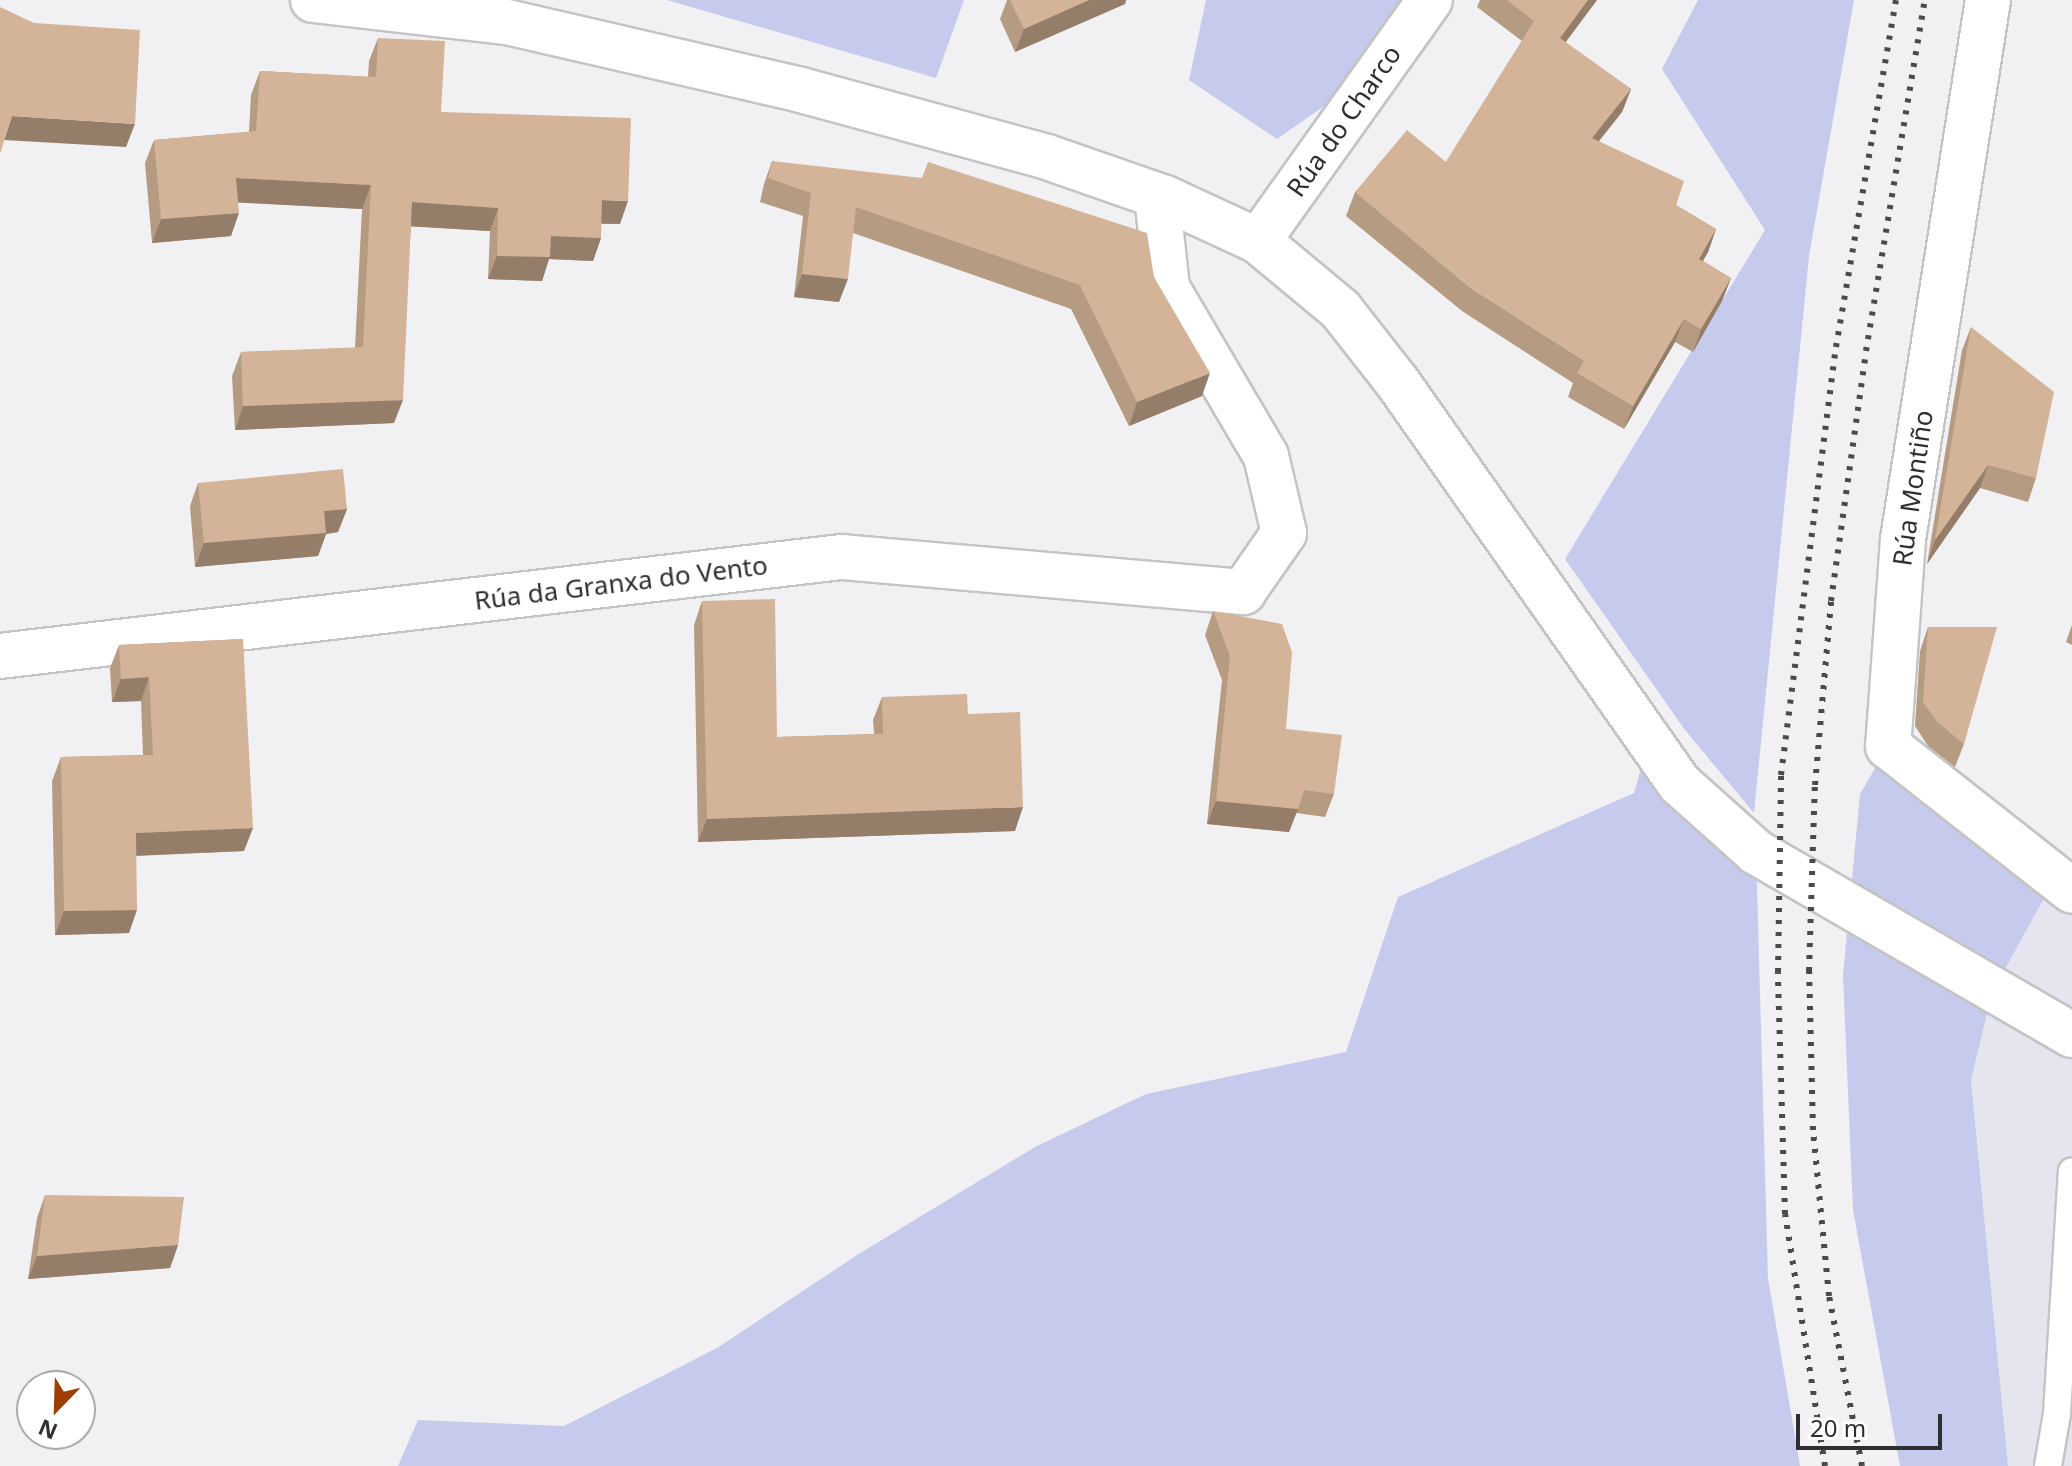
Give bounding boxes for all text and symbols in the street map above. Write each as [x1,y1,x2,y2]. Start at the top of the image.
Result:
street label: Rúa do Charco [1280,39,1408,203]
street label: Rúa Montiño [1887,408,1939,568]
street label: Rúa da Granxa do Vento [473,550,769,616]
north arrow [16,1370,96,1450]
scale bar [1800,1398,1946,1448]
text: 20 m [1810,1411,1866,1444]
text: N [33,1413,62,1448]

